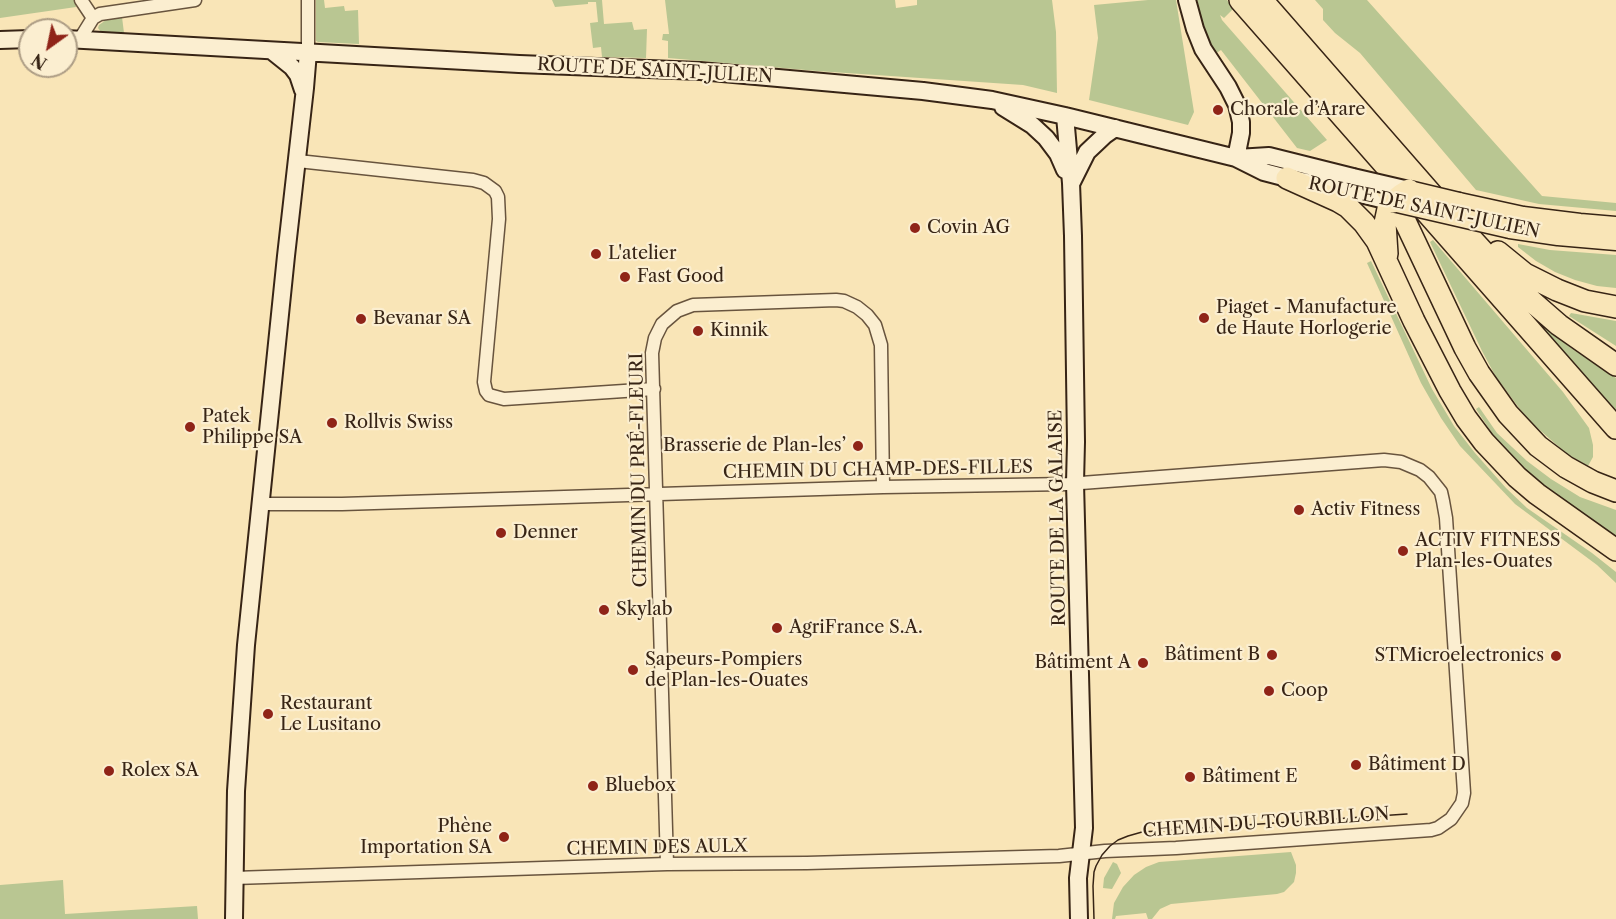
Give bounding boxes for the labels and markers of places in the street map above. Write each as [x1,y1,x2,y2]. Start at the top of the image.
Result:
place label: Chorale d’Arare [1230,99,1365,121]
marker: Chorale d’Arare [1211,103,1225,117]
place label: Covin AG [927,217,1010,239]
marker: Covin AG [908,221,922,235]
place label: L'atelier [608,243,676,265]
marker: L'atelier [589,247,603,261]
place label: Fast Good [637,266,724,288]
marker: Fast Good [618,270,632,284]
place label: Piaget - Manufacture de Haute Horlogerie [1216,297,1397,340]
place label: Bevanar SA [373,308,471,330]
marker: Piaget - Manufacture de Haute Horlogerie [1197,311,1211,325]
marker: Bevanar SA [354,312,368,326]
place label: Kinnik [710,320,768,342]
marker: Kinnik [691,324,705,338]
place label: Patek Philippe SA [202,406,302,448]
place label: Rollvis Swiss [344,412,453,434]
marker: Rollvis Swiss [325,416,339,430]
marker: Patek Philippe SA [183,420,197,434]
place label: Brasserie de Plan-les’ [663,435,846,457]
marker: Brasserie de Plan-les’ [851,439,865,453]
place label: Activ Fitness [1311,499,1420,521]
marker: Activ Fitness [1292,503,1306,517]
place label: Denner [513,522,578,544]
marker: Denner [494,526,508,540]
place label: ACTIV FITNESS Plan-les-Ouates [1415,530,1560,572]
marker: ACTIV FITNESS Plan-les-Ouates [1396,544,1410,558]
place label: Skylab [616,599,673,621]
marker: Skylab [597,603,611,617]
place label: AgriFrance S.A. [789,617,923,639]
marker: AgriFrance S.A. [770,621,784,635]
place label: Bâtiment B [1164,644,1260,666]
place label: STMicroelectronics [1375,645,1544,667]
marker: Bâtiment B [1265,648,1279,662]
place label: Sapeurs-Pompiers de Plan-les-Ouates [645,649,808,692]
marker: STMicroelectronics [1549,649,1563,663]
place label: Bâtiment A [1034,652,1131,674]
marker: Bâtiment A [1136,656,1150,670]
marker: Sapeurs-Pompiers de Plan-les-Ouates [626,663,640,677]
place label: Coop [1281,680,1328,702]
marker: Coop [1262,684,1276,698]
place label: Restaurant Le Lusitano [280,693,381,736]
marker: Restaurant Le Lusitano [261,707,275,721]
place label: Bâtiment D [1368,754,1466,776]
marker: Bâtiment D [1349,758,1363,772]
place label: Rolex SA [121,760,199,782]
marker: Rolex SA [102,764,116,778]
place label: Bâtiment E [1202,766,1298,788]
marker: Bâtiment E [1183,770,1197,784]
place label: Bluebox [605,775,676,797]
marker: Bluebox [586,779,600,793]
place label: Phène Importation SA [360,816,492,858]
marker: Phène Importation SA [497,830,511,844]

